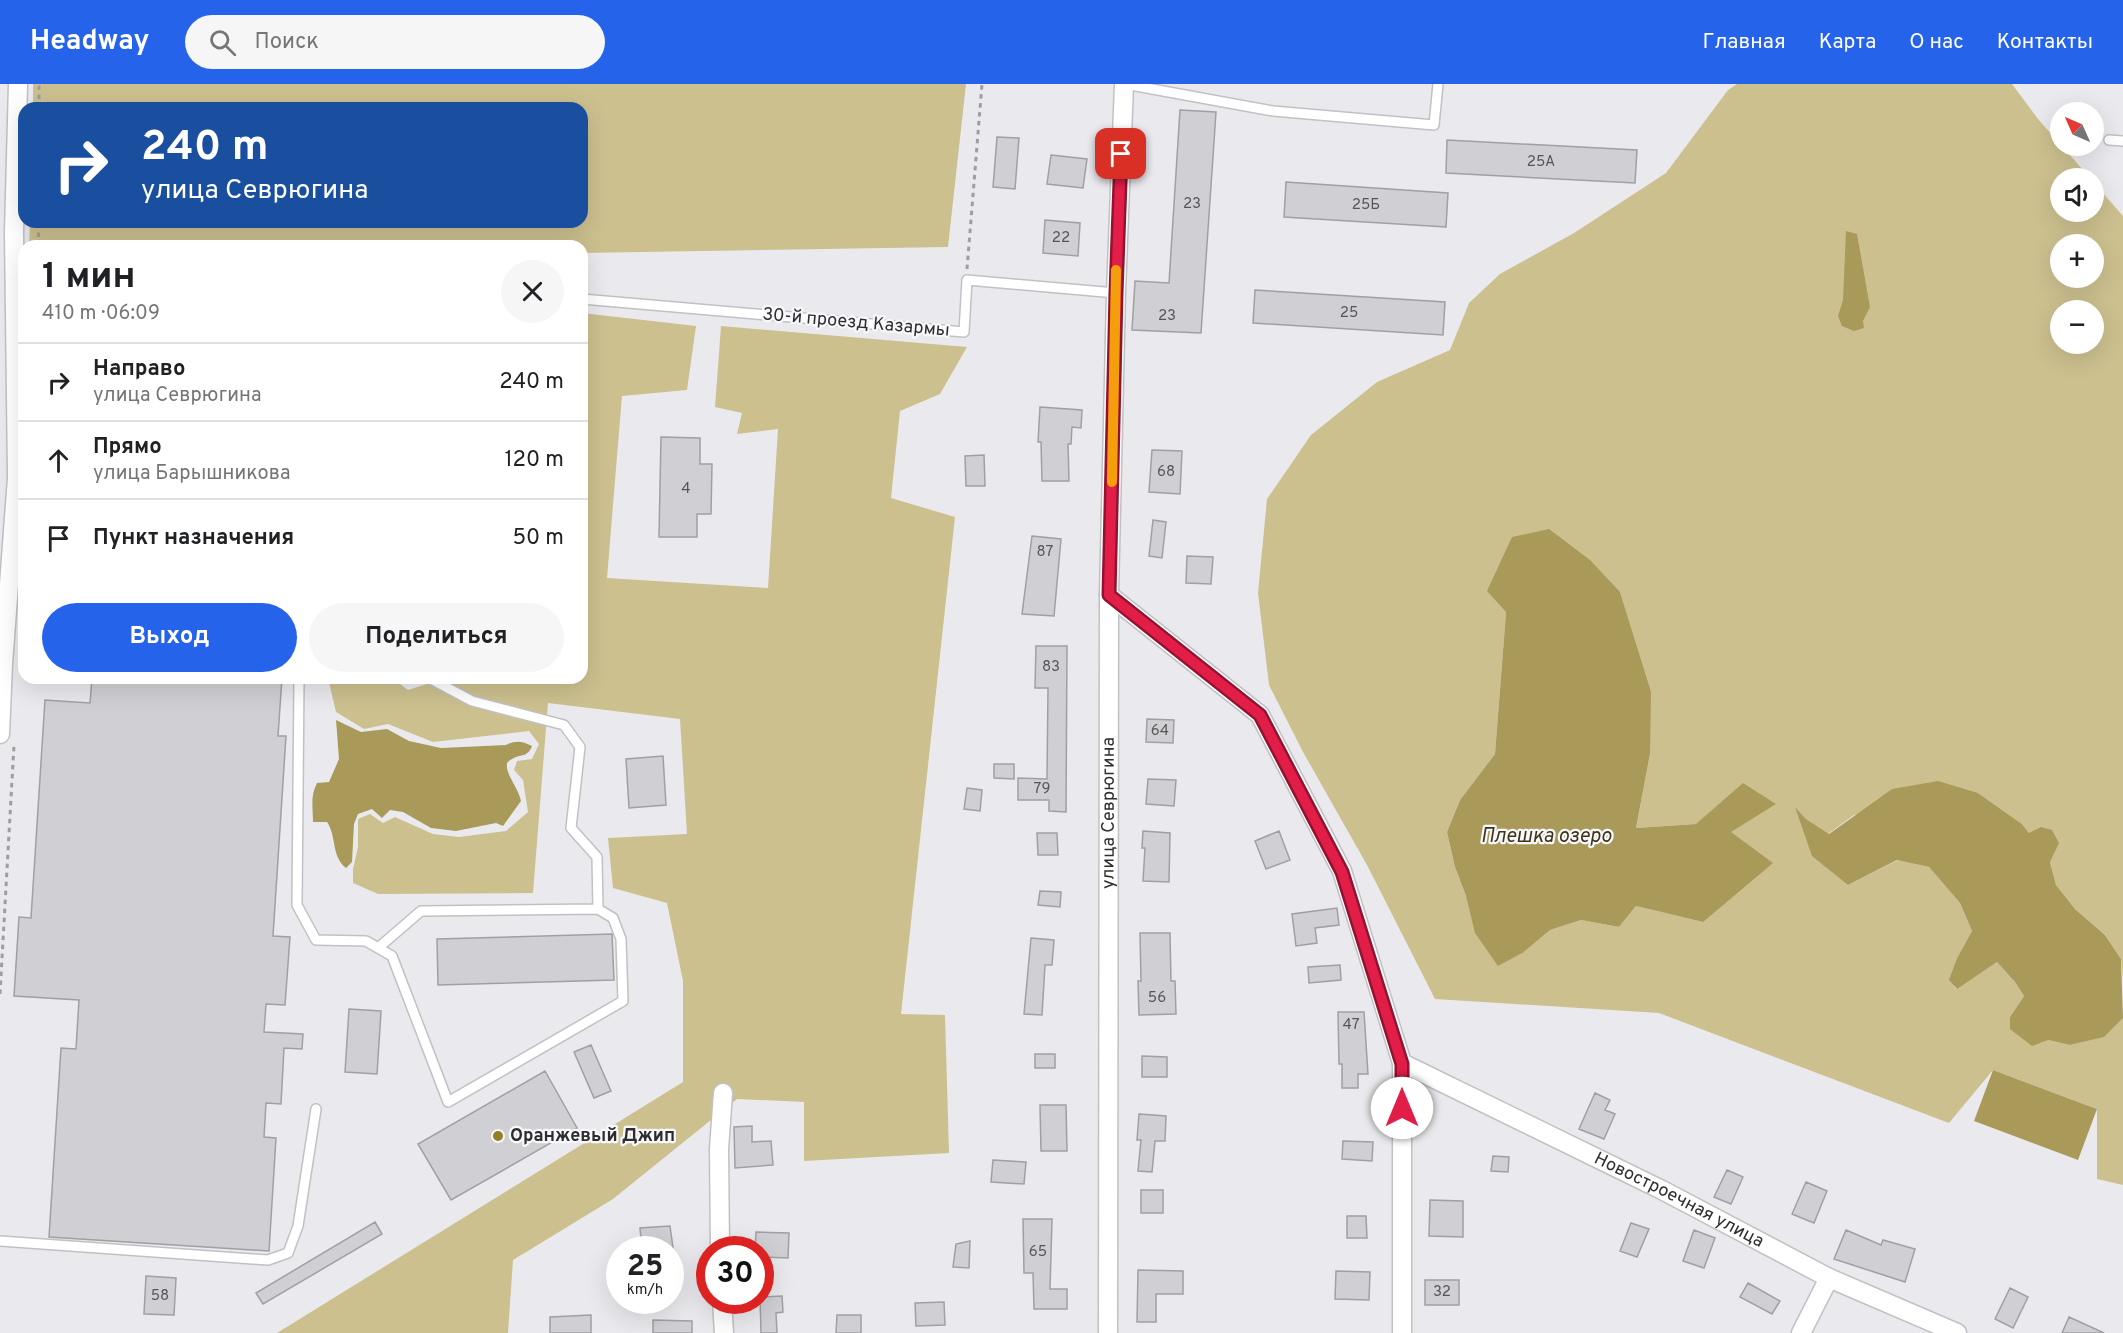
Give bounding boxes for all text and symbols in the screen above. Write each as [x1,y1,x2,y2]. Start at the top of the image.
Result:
search box [185,15,605,69]
text: Headway [30,24,149,60]
icon: search [206,26,239,59]
text: Поиск [254,29,319,56]
text: Главная [1702,29,1786,56]
text: Карта [1819,29,1876,56]
text: О нас [1909,29,1964,56]
text: Контакты [1997,29,2093,56]
north arrow [2050,102,2104,156]
map controls [2050,102,2104,354]
text: 240 m [141,122,269,175]
icon: right [42,126,120,204]
pin [1095,128,1146,179]
icon: arrive [1104,137,1137,170]
house number: 25А [1527,153,1555,172]
button: sound [2050,168,2104,222]
text: улица Севрюгина [141,174,368,208]
house number: 23 [1183,195,1201,214]
house number: 25Б [1352,196,1380,215]
house number: 22 [1052,229,1070,248]
button: + [2050,234,2104,288]
text: 1 мин [42,255,136,301]
button: close [501,260,564,323]
button: − [2050,300,2104,354]
text: 410 m · 06:09 [42,301,160,327]
street label: 30-й проезд Казармы [761,303,951,343]
house number: 25 [1340,304,1358,323]
house number: 23 [1158,307,1176,326]
text: Направо [93,356,185,383]
icon: right [42,366,75,399]
text: 240 m [499,369,564,396]
text: улица Севрюгина [93,383,262,409]
text: Прямо [93,434,162,461]
icon: ahead [42,444,75,477]
text: 120 m [504,447,564,474]
text: улица Барышникова [93,461,291,487]
house number: 68 [1157,463,1175,482]
house number: 4 [681,480,691,499]
icon: arrive [42,522,75,555]
text: Пункт назначения [93,525,294,552]
text: 50 m [512,525,564,552]
house number: 87 [1037,543,1054,562]
button: Выход [42,603,297,672]
button: Поделиться [309,603,564,672]
house number: 83 [1042,658,1060,677]
house number: 64 [1151,722,1169,741]
street label: улица Севрюгина [1097,737,1120,889]
house number: 79 [1034,780,1050,799]
water label: Плешка озеро [1481,824,1612,850]
house number: 56 [1148,989,1166,1008]
house number: 47 [1343,1016,1360,1035]
position arrow [1370,1076,1434,1140]
place label: Оранжевый Джип [510,1125,675,1148]
marker: Оранжевый Джип [491,1129,505,1143]
street label: Новостроечная улица [1590,1147,1768,1253]
speed limit sign: 30 [696,1236,774,1314]
house number: 65 [1029,1243,1047,1262]
text: 25 [627,1249,663,1286]
text: km/h [627,1281,663,1300]
house number: 32 [1433,1283,1451,1302]
house number: 58 [151,1287,169,1306]

